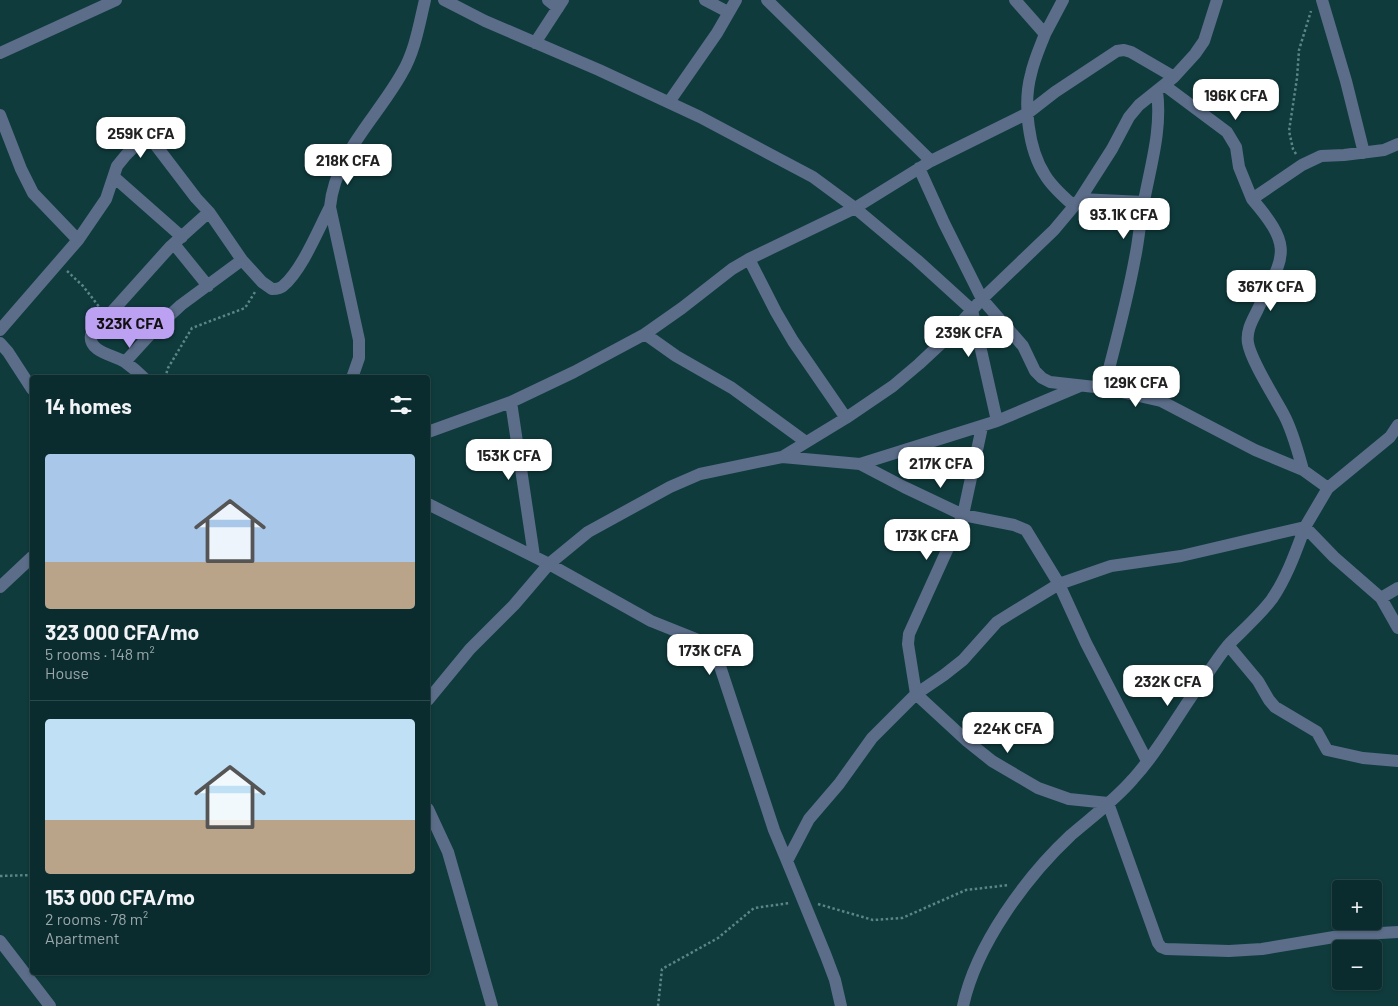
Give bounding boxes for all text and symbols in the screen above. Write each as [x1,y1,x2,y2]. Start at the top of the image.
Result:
pin: 196K CFA [1184,78,1288,121]
text: 196K CFA [1204,85,1268,104]
pin: 259K CFA [89,116,193,159]
text: 259K CFA [107,123,175,142]
pin: 218K CFA [296,144,400,186]
text: 218K CFA [316,150,380,169]
pin: 93.1K CFA [1067,198,1181,240]
text: 93.1K CFA [1090,204,1158,223]
pin: 367K CFA [1219,270,1323,312]
text: 367K CFA [1238,276,1304,295]
pin: 323K CFA [78,306,182,349]
text: 323K CFA [96,313,164,332]
pin: 239K CFA [917,316,1021,358]
text: 239K CFA [935,322,1003,341]
pin: 129K CFA [1084,366,1188,408]
text: 129K CFA [1104,372,1168,391]
icon: filters [387,391,415,419]
text: 14 homes [45,393,132,418]
pin: 153K CFA [457,438,561,481]
text: 153K CFA [477,445,541,464]
pin: 217K CFA [889,446,993,489]
text: 217K CFA [909,453,973,472]
icon: home [185,486,275,576]
pin: 173K CFA [875,518,979,561]
text: 173K CFA [895,525,959,544]
text: 323 000 CFA/mo [45,619,199,644]
pin: 173K CFA [658,634,762,676]
text: 173K CFA [678,640,742,659]
text: 5 rooms · 148 m² [45,644,155,663]
text: House [45,663,89,682]
pin: 232K CFA [1116,664,1220,707]
text: 232K CFA [1134,671,1202,690]
pin: 224K CFA [956,712,1060,754]
text: 224K CFA [974,718,1043,737]
icon: home [185,752,275,842]
map controls [1332,880,1382,990]
button: + [1332,880,1382,930]
text: 153 000 CFA/mo [45,884,195,909]
text: 2 rooms · 78 m² [45,909,148,928]
text: Apartment [45,928,120,947]
button: − [1332,940,1382,990]

